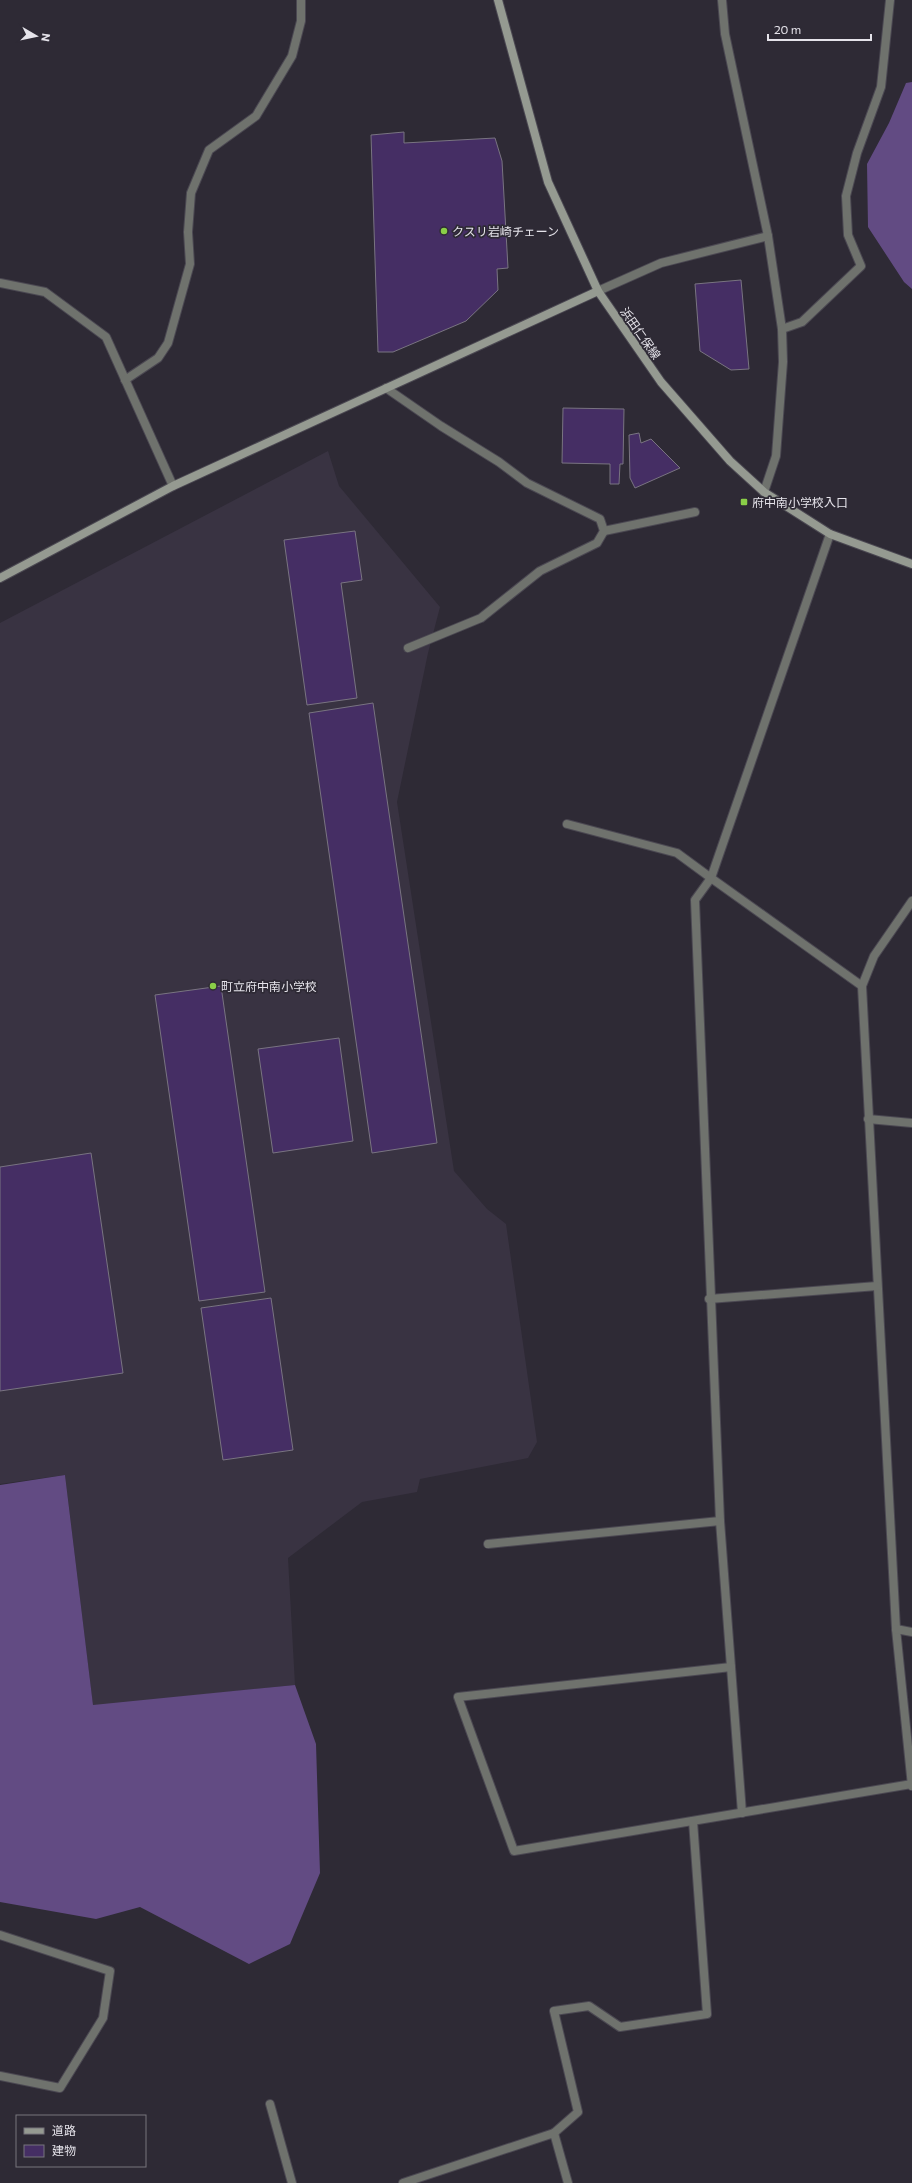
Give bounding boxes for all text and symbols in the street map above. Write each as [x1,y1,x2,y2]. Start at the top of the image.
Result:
north arrow [16,16,56,56]
scale bar [768,16,871,42]
text: 20 m [774,22,801,36]
text: N [39,33,53,43]
place label: クスリ岩崎チェーン [452,224,559,238]
marker: クスリ岩崎チェーン [439,226,449,236]
street label: 浜田仁保線 [618,304,664,362]
place label: 府中南小学校入口 [752,495,848,509]
marker: 府中南小学校入口 [739,497,749,507]
place label: 町立府中南小学校 [221,979,317,993]
marker: 町立府中南小学校 [208,981,218,991]
legend [16,2115,146,2167]
text: 道路 [52,2123,76,2137]
text: 建物 [52,2143,76,2157]

